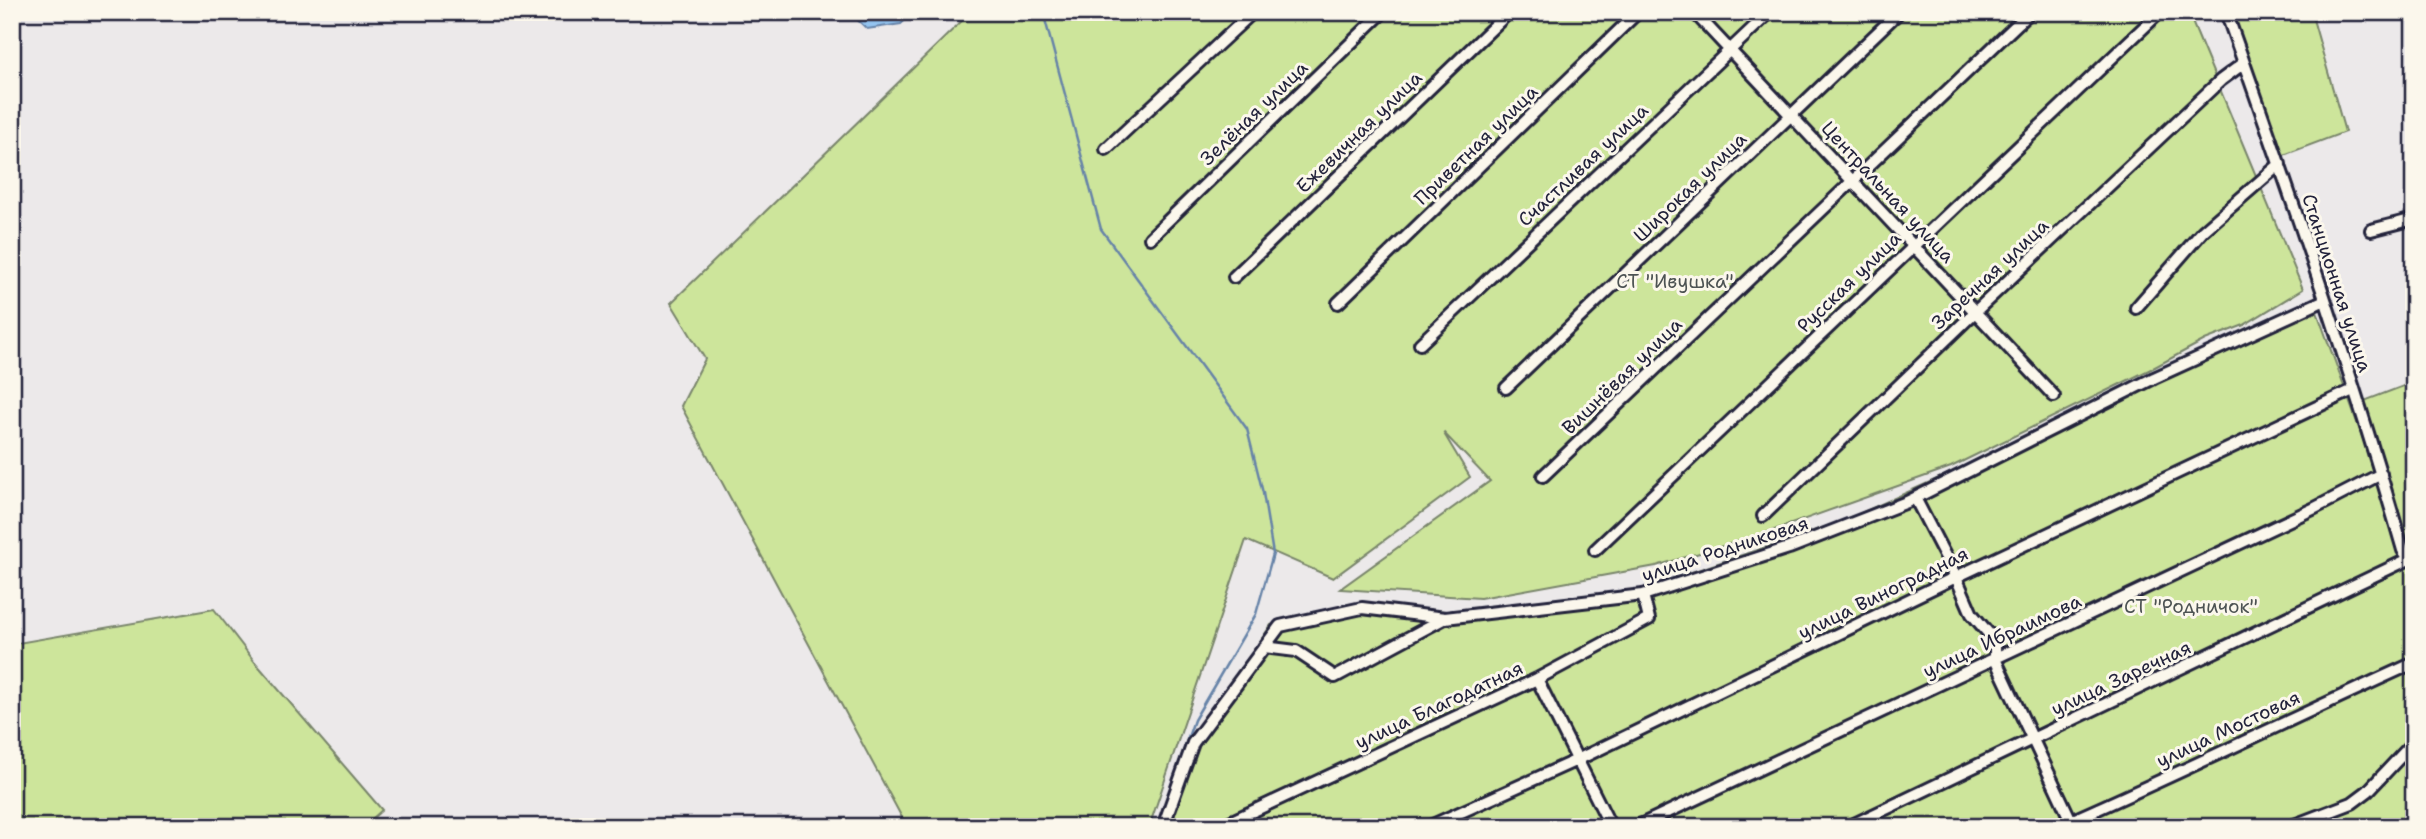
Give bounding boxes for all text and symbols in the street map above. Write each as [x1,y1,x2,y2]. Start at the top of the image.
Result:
street label: Зелёная улица [1195,55,1313,171]
street label: Ежевичная улица [1291,65,1427,199]
street label: Приветная улица [1409,79,1543,211]
street label: Счастливая улица [1512,98,1654,232]
street label: Центральная улица [1816,116,1960,268]
street label: Широкая улица [1628,126,1752,248]
street label: Станционная улица [2296,191,2378,376]
street label: Заречная улица [1926,213,2054,335]
street label: Русская улица [1791,226,1907,338]
park label: СТ "Ивушка" [1616,269,1734,294]
street label: Вишнёвая улица [1556,312,1688,440]
street label: улица Родниковая [1638,510,1812,588]
street label: улица Виноградная [1794,541,1972,645]
street label: улица Ибраимова [1919,588,2085,684]
park label: СТ "Родничок" [2124,594,2258,619]
street label: улица Заречная [2047,635,2195,721]
street label: улица Благодатная [1351,655,1527,755]
street label: улица Мостовая [2152,685,2304,773]

